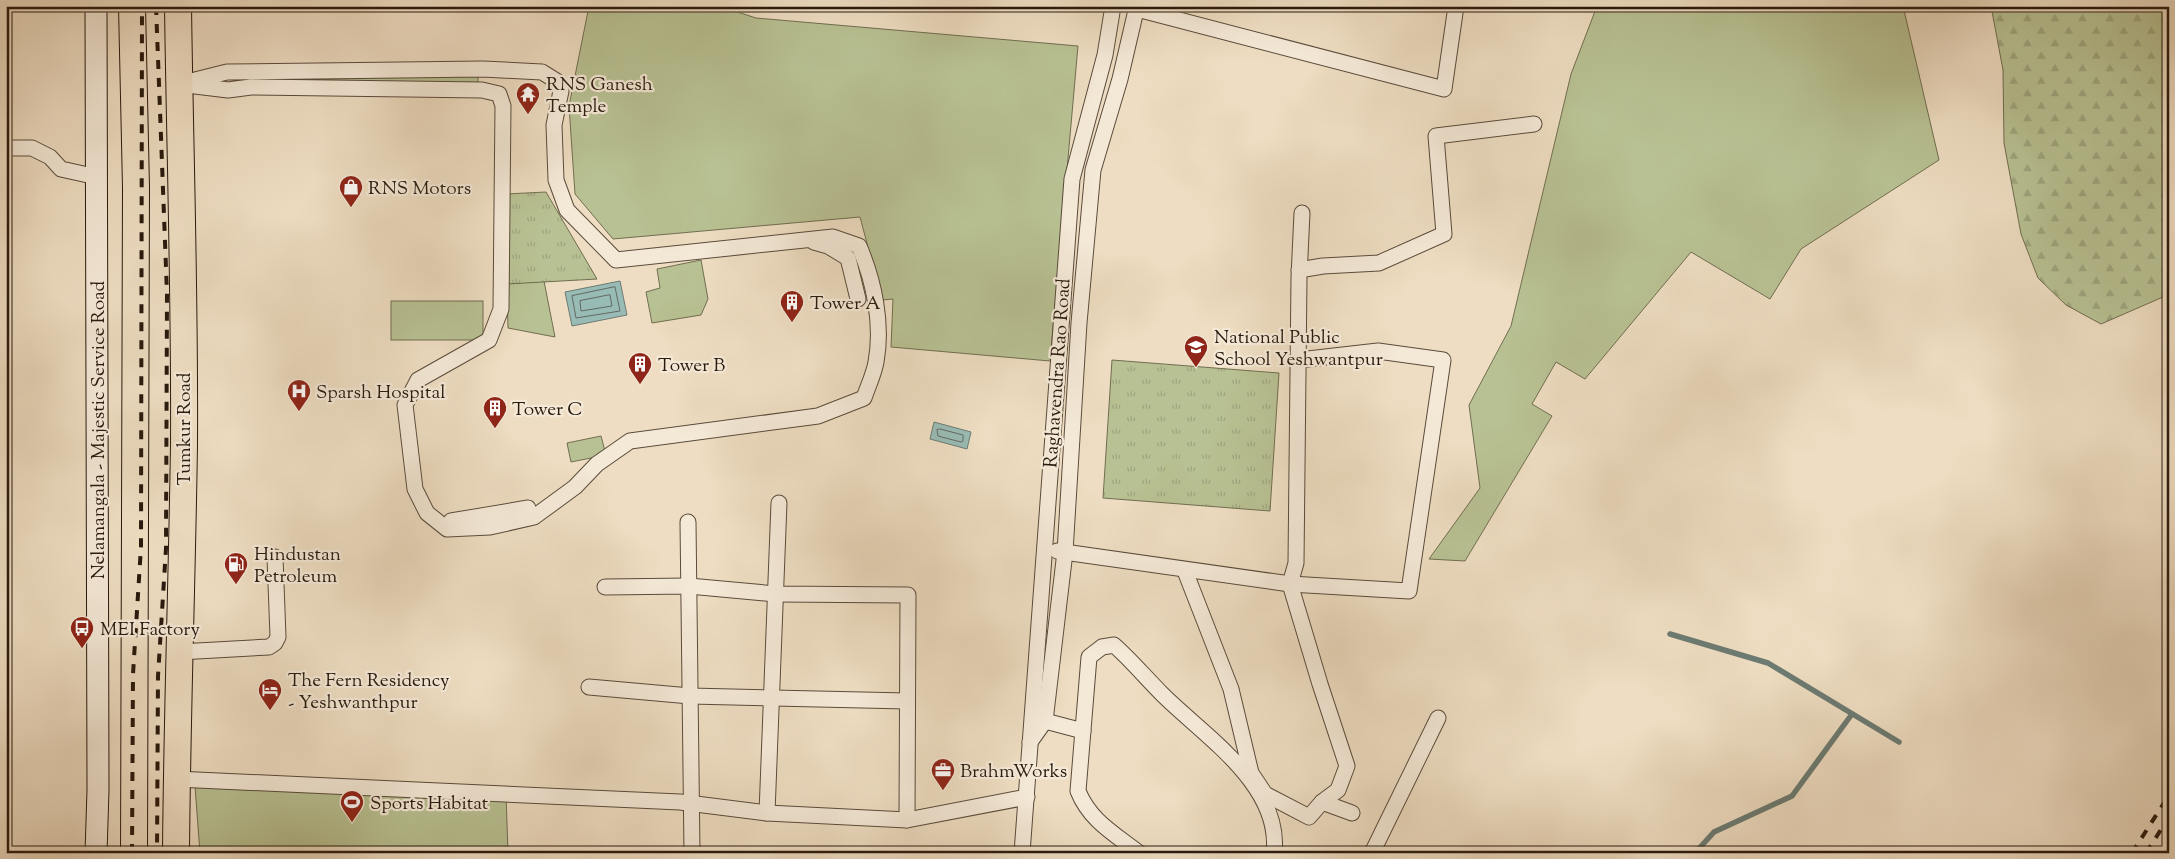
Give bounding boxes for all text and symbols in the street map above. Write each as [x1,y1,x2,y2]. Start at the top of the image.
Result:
place label: RNS Ganesh Temple [546,72,653,121]
temple icon: RNS Ganesh Temple [515,81,541,115]
shop icon: RNS Motors [338,174,364,208]
place label: RNS Motors [368,176,471,203]
street label: Raghavendra Rao Road [1038,277,1079,469]
street label: Nelamangala - Majestic Service Road [86,280,113,579]
building icon: Tower A [779,289,805,323]
place label: Tower A [810,291,881,318]
place label: National Public School Yeshwantpur [1214,325,1383,374]
school or university icon: National Public School Yeshwantpur [1183,334,1209,368]
building icon: Tower B [627,351,653,385]
place label: Tower B [658,353,725,380]
street label: Tumkur Road [172,372,199,486]
hospital icon: Sparsh Hospital [286,378,312,412]
place label: Sparsh Hospital [316,380,445,407]
building icon: Tower C [482,395,508,429]
place label: Tower C [512,397,583,424]
place label: Hindustan Petroleum [254,542,341,591]
fuel station icon: Hindustan Petroleum [223,551,249,585]
bus stop icon: MEI Factory [69,615,95,649]
place label: MEI Factory [100,617,200,644]
place label: The Fern Residency - Yeshwanthpur [288,668,450,717]
hotel icon: The Fern Residency - Yeshwanthpur [257,677,283,711]
office icon: BrahmWorks [930,757,956,791]
place label: BrahmWorks [960,759,1067,786]
sports icon: Sports Habitat [339,789,365,823]
place label: Sports Habitat [370,791,489,818]

